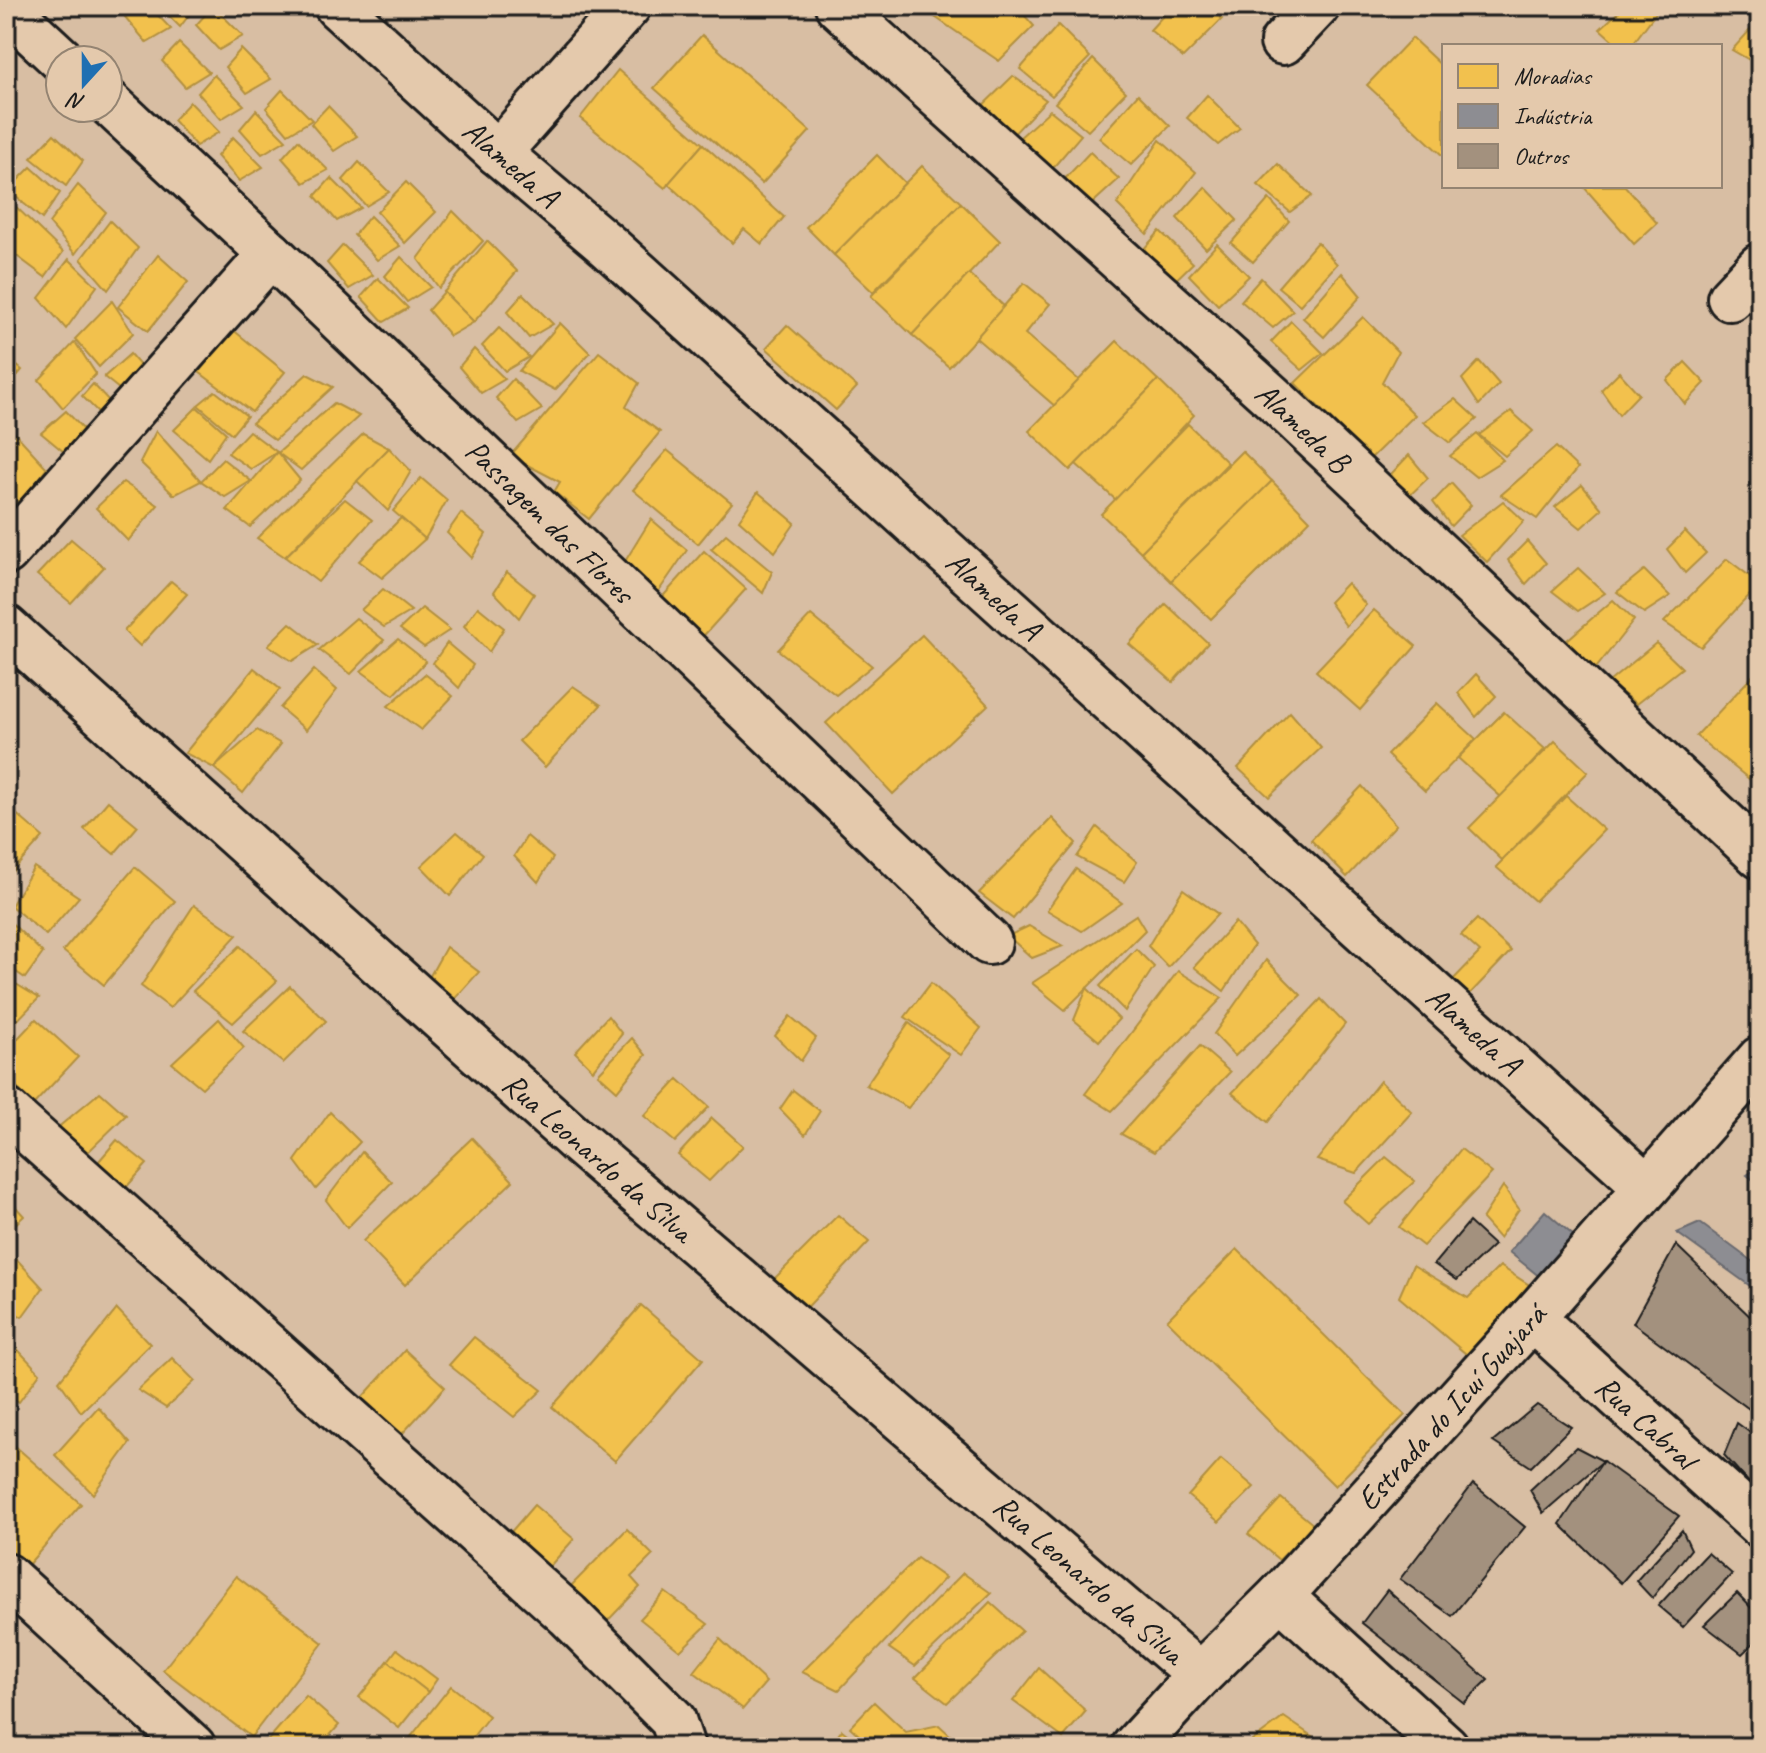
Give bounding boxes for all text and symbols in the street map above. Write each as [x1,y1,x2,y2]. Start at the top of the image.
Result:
north arrow [44,44,124,124]
legend [1442,44,1722,188]
text: Moradias [1514,61,1592,91]
text: N [63,85,89,117]
text: Indústria [1514,101,1593,131]
street label: Alameda A [454,110,569,218]
text: Outros [1514,141,1570,171]
street label: Alameda B [1246,373,1361,483]
street label: Passagem das Flores [456,430,645,615]
street label: Alameda A [937,542,1052,650]
street label: Alameda A [1417,977,1532,1085]
street label: Rua Leonardo da Silva [494,1063,704,1253]
street label: Estrada do Icuí Guajará [1348,1293,1557,1519]
street label: Rua Cabral [1587,1366,1709,1482]
street label: Rua Leonardo da Silva [985,1485,1195,1675]

